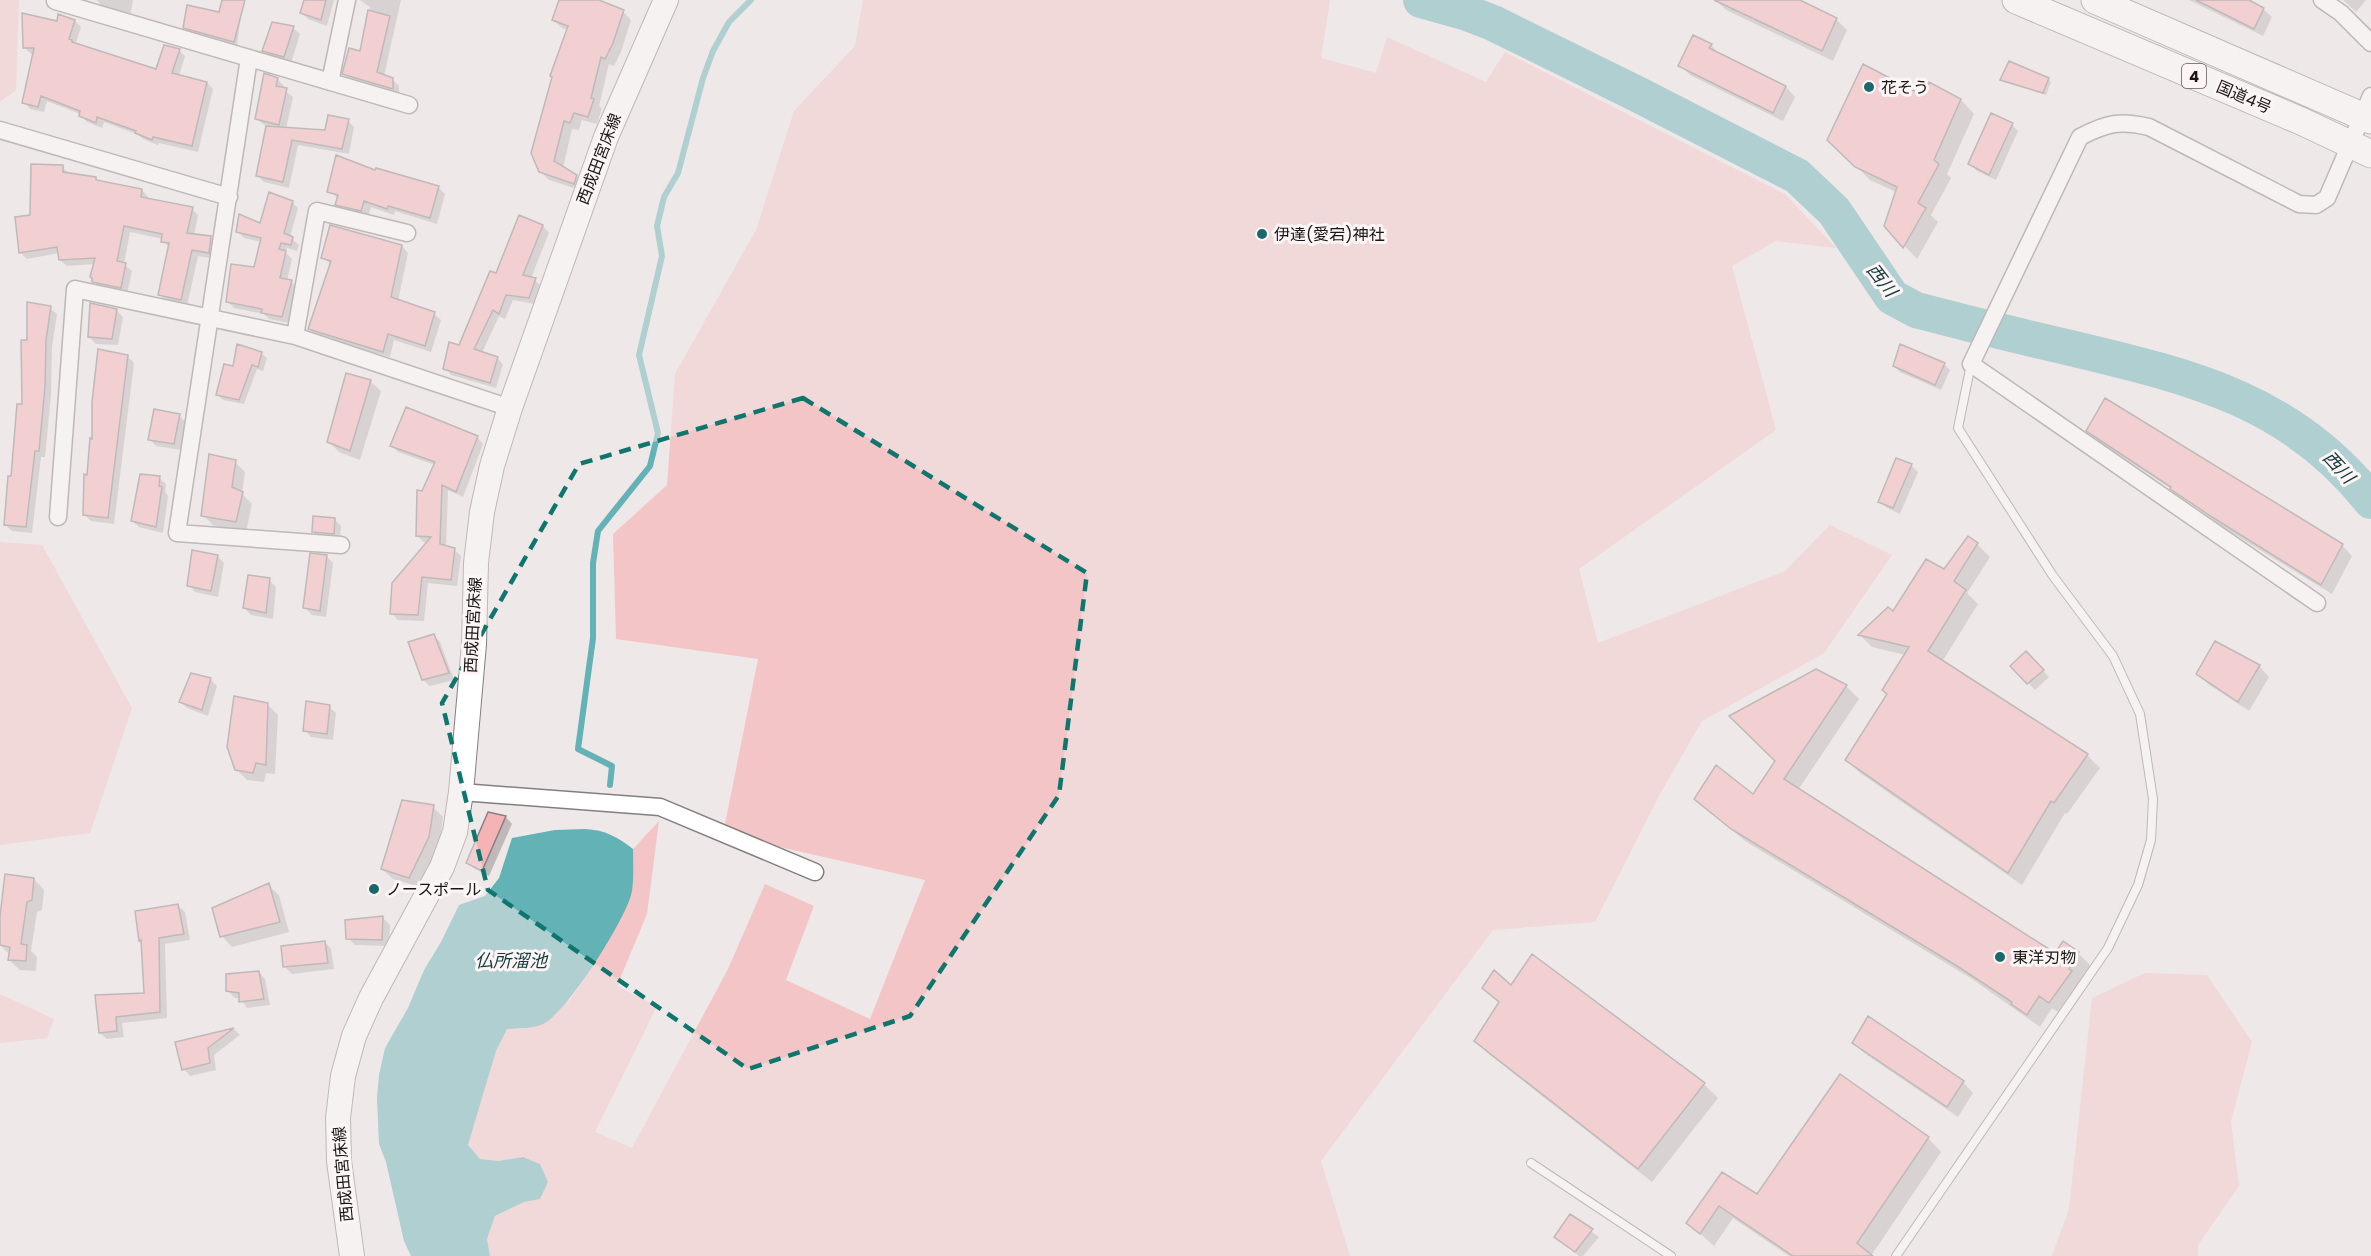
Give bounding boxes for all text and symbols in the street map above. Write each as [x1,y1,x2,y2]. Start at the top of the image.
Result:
road number: 4 [2182,64,2206,88]
street label: 国道4号 [2213,75,2275,119]
place label: 花そう [1881,76,1929,99]
marker: 花そう [1862,80,1876,94]
street label: 西成田宮床線 [571,110,627,208]
place label: 伊達(愛宕)神社 [1274,223,1385,246]
marker: 伊達(愛宕)神社 [1255,227,1269,241]
water label: 西川 [1861,258,1904,303]
water label: 西川 [2318,445,2362,490]
street label: 西成田宮床線 [459,576,487,674]
place label: ノースポール [386,878,481,901]
marker: ノースポール [367,882,381,896]
place label: 東洋刃物 [2012,946,2076,969]
water label: 仏所溜池 [475,948,549,973]
marker: 東洋刃物 [1993,950,2007,964]
street label: 西成田宮床線 [327,1125,359,1223]

